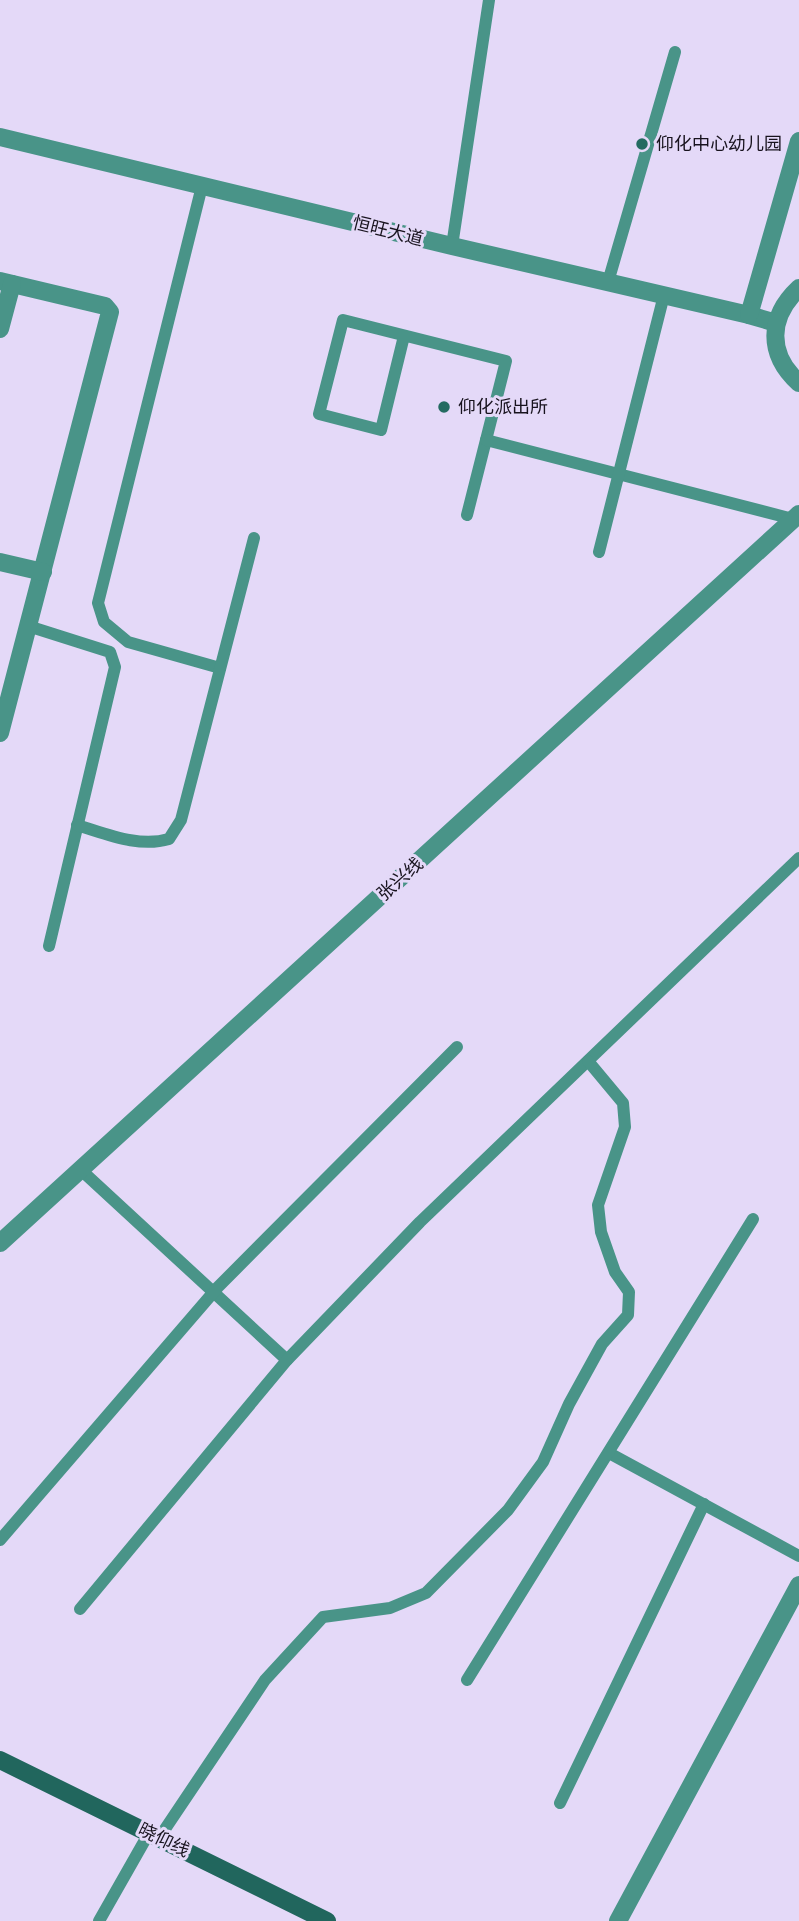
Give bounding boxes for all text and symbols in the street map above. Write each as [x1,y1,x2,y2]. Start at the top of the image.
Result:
place label: 仰化中心幼儿园 [656,133,782,154]
marker: 仰化中心幼儿园 [634,136,650,152]
street label: 恒旺大道 [351,212,426,249]
place label: 仰化派出所 [458,396,548,417]
marker: 仰化派出所 [436,399,452,415]
street label: 张兴线 [373,853,427,904]
street label: 晓仰线 [135,1818,193,1861]

